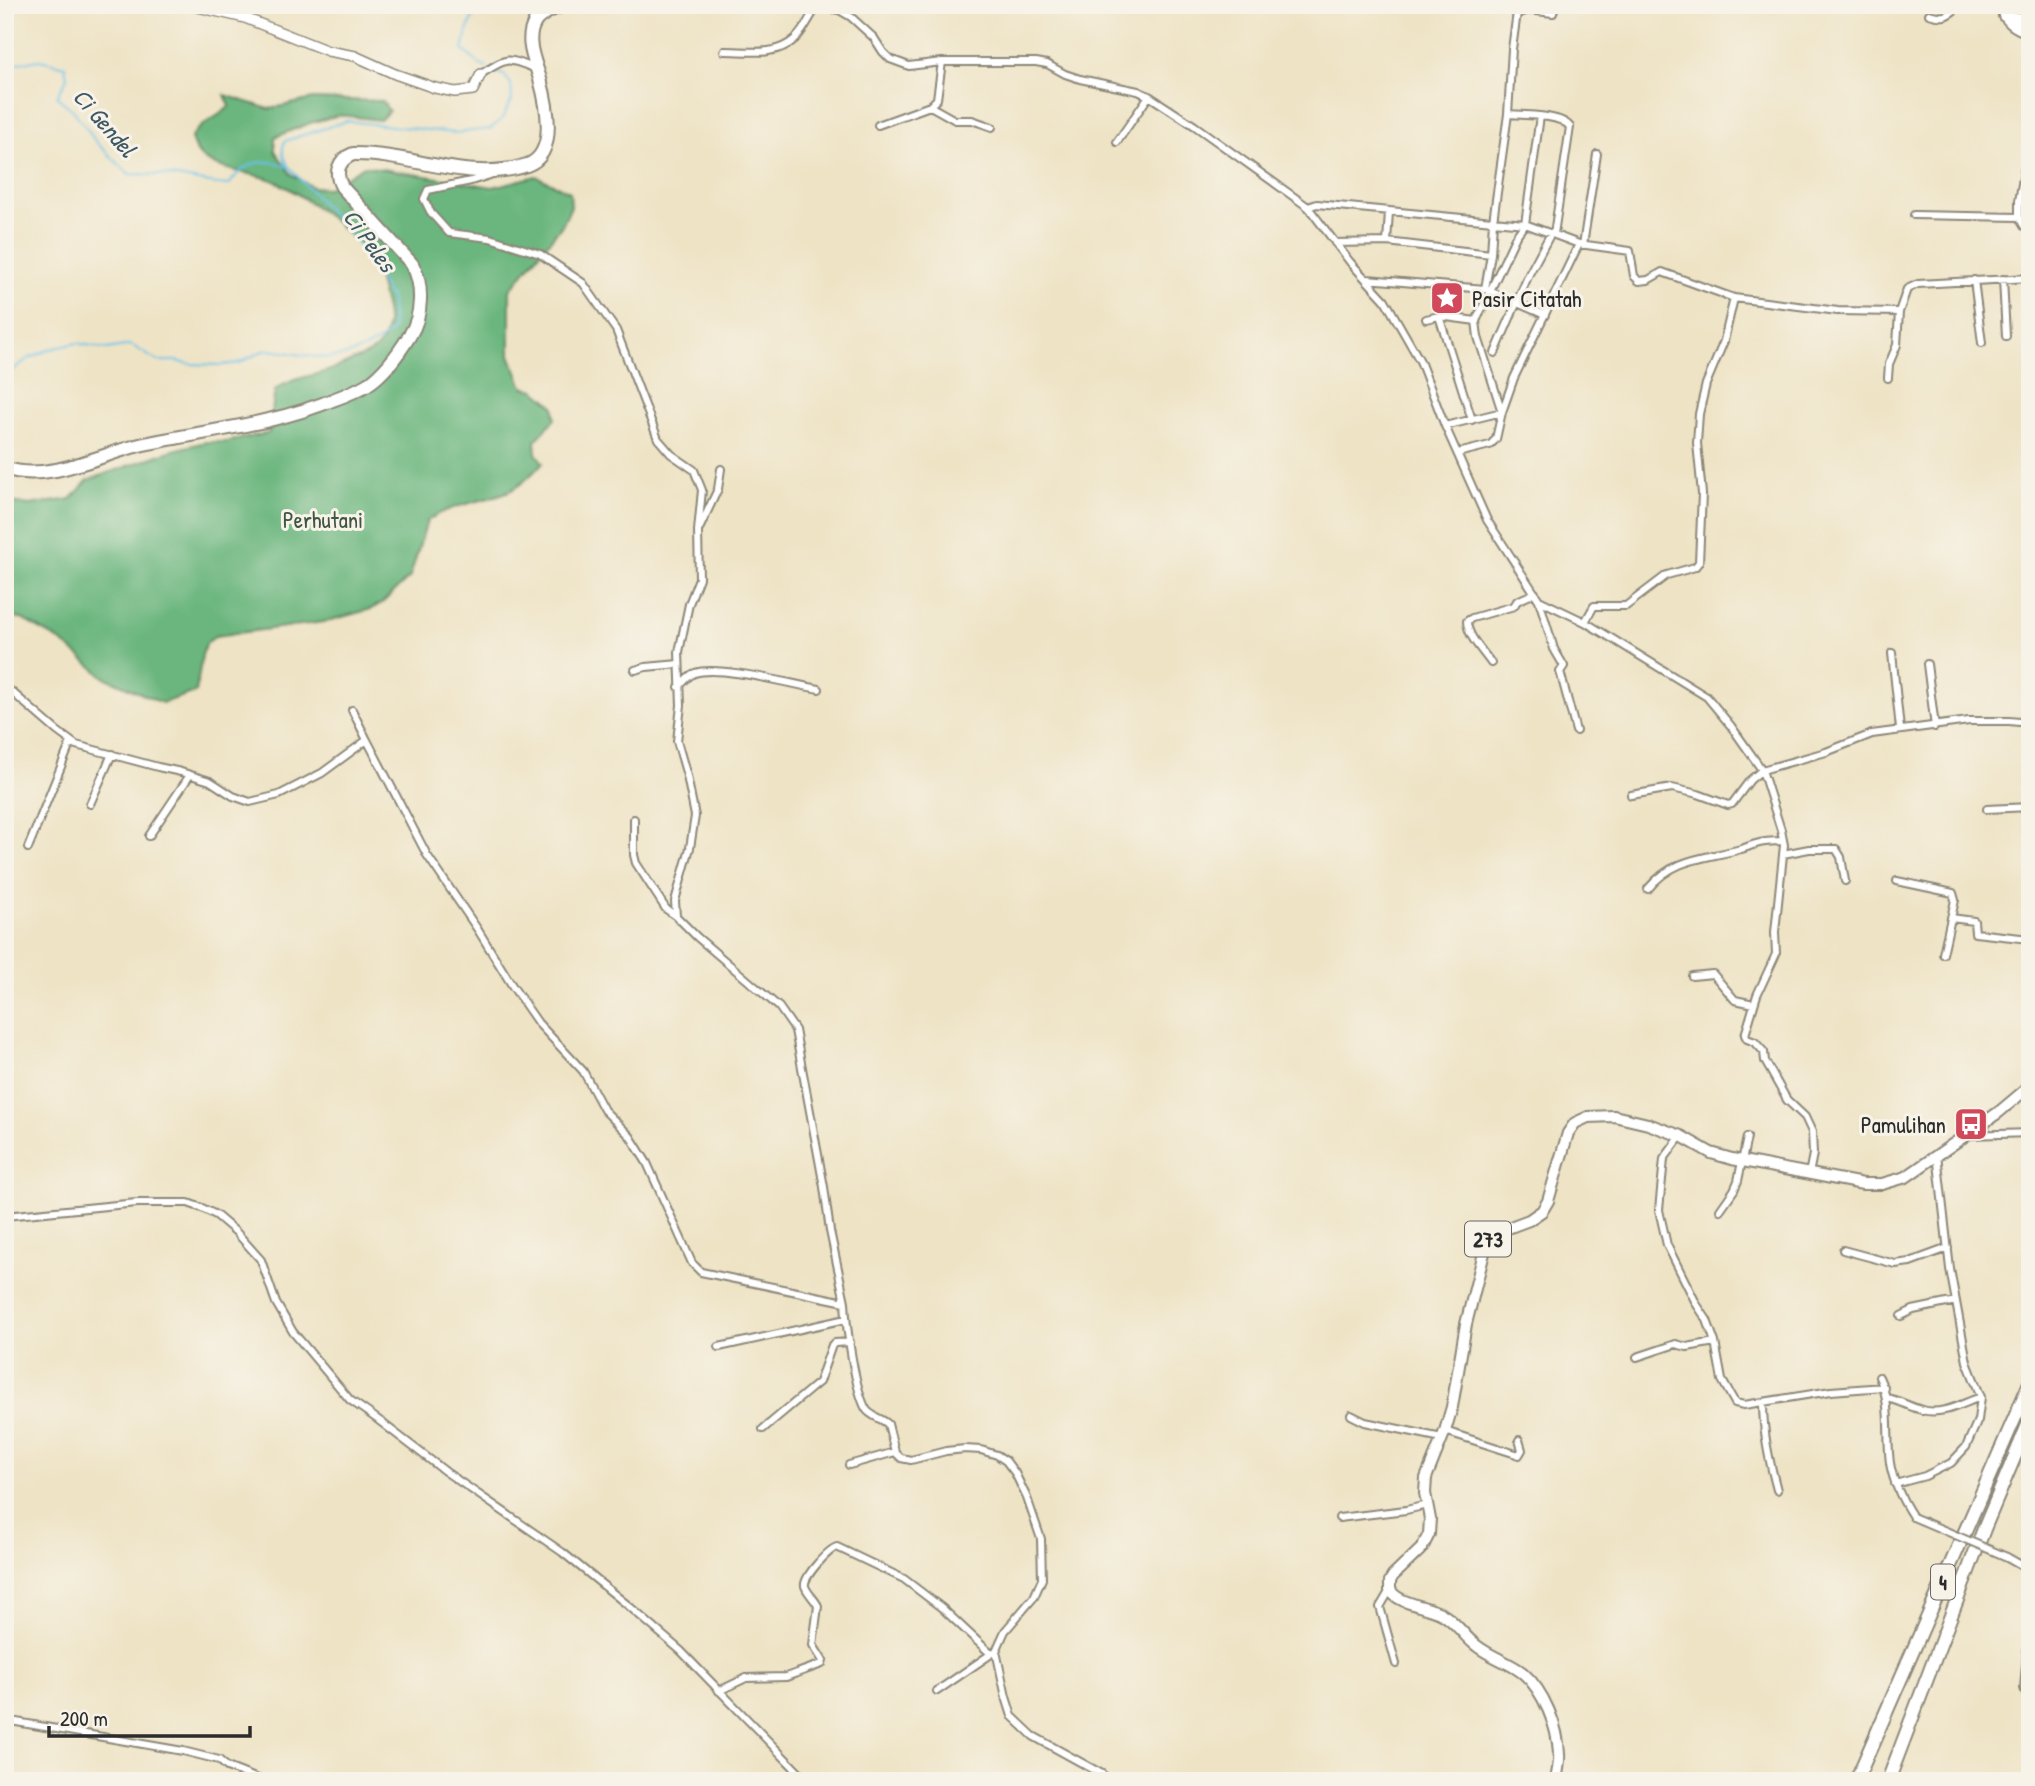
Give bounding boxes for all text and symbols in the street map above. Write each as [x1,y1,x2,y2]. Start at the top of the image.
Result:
water label: Ci Gendel [66,81,145,164]
water label: Ci Peles [336,202,405,280]
place icon: Pasir Citatah [1428,279,1466,317]
place label: Pasir Citatah [1472,283,1582,314]
park label: Perhutani [283,504,363,535]
bus stop icon: Pamulihan [1952,1105,1990,1143]
place label: Pamulihan [1861,1109,1946,1140]
road number: 273 [1465,1222,1511,1256]
road number: 4 [1931,1564,1955,1600]
scale bar [49,1695,250,1739]
text: 200 m [60,1704,108,1733]

